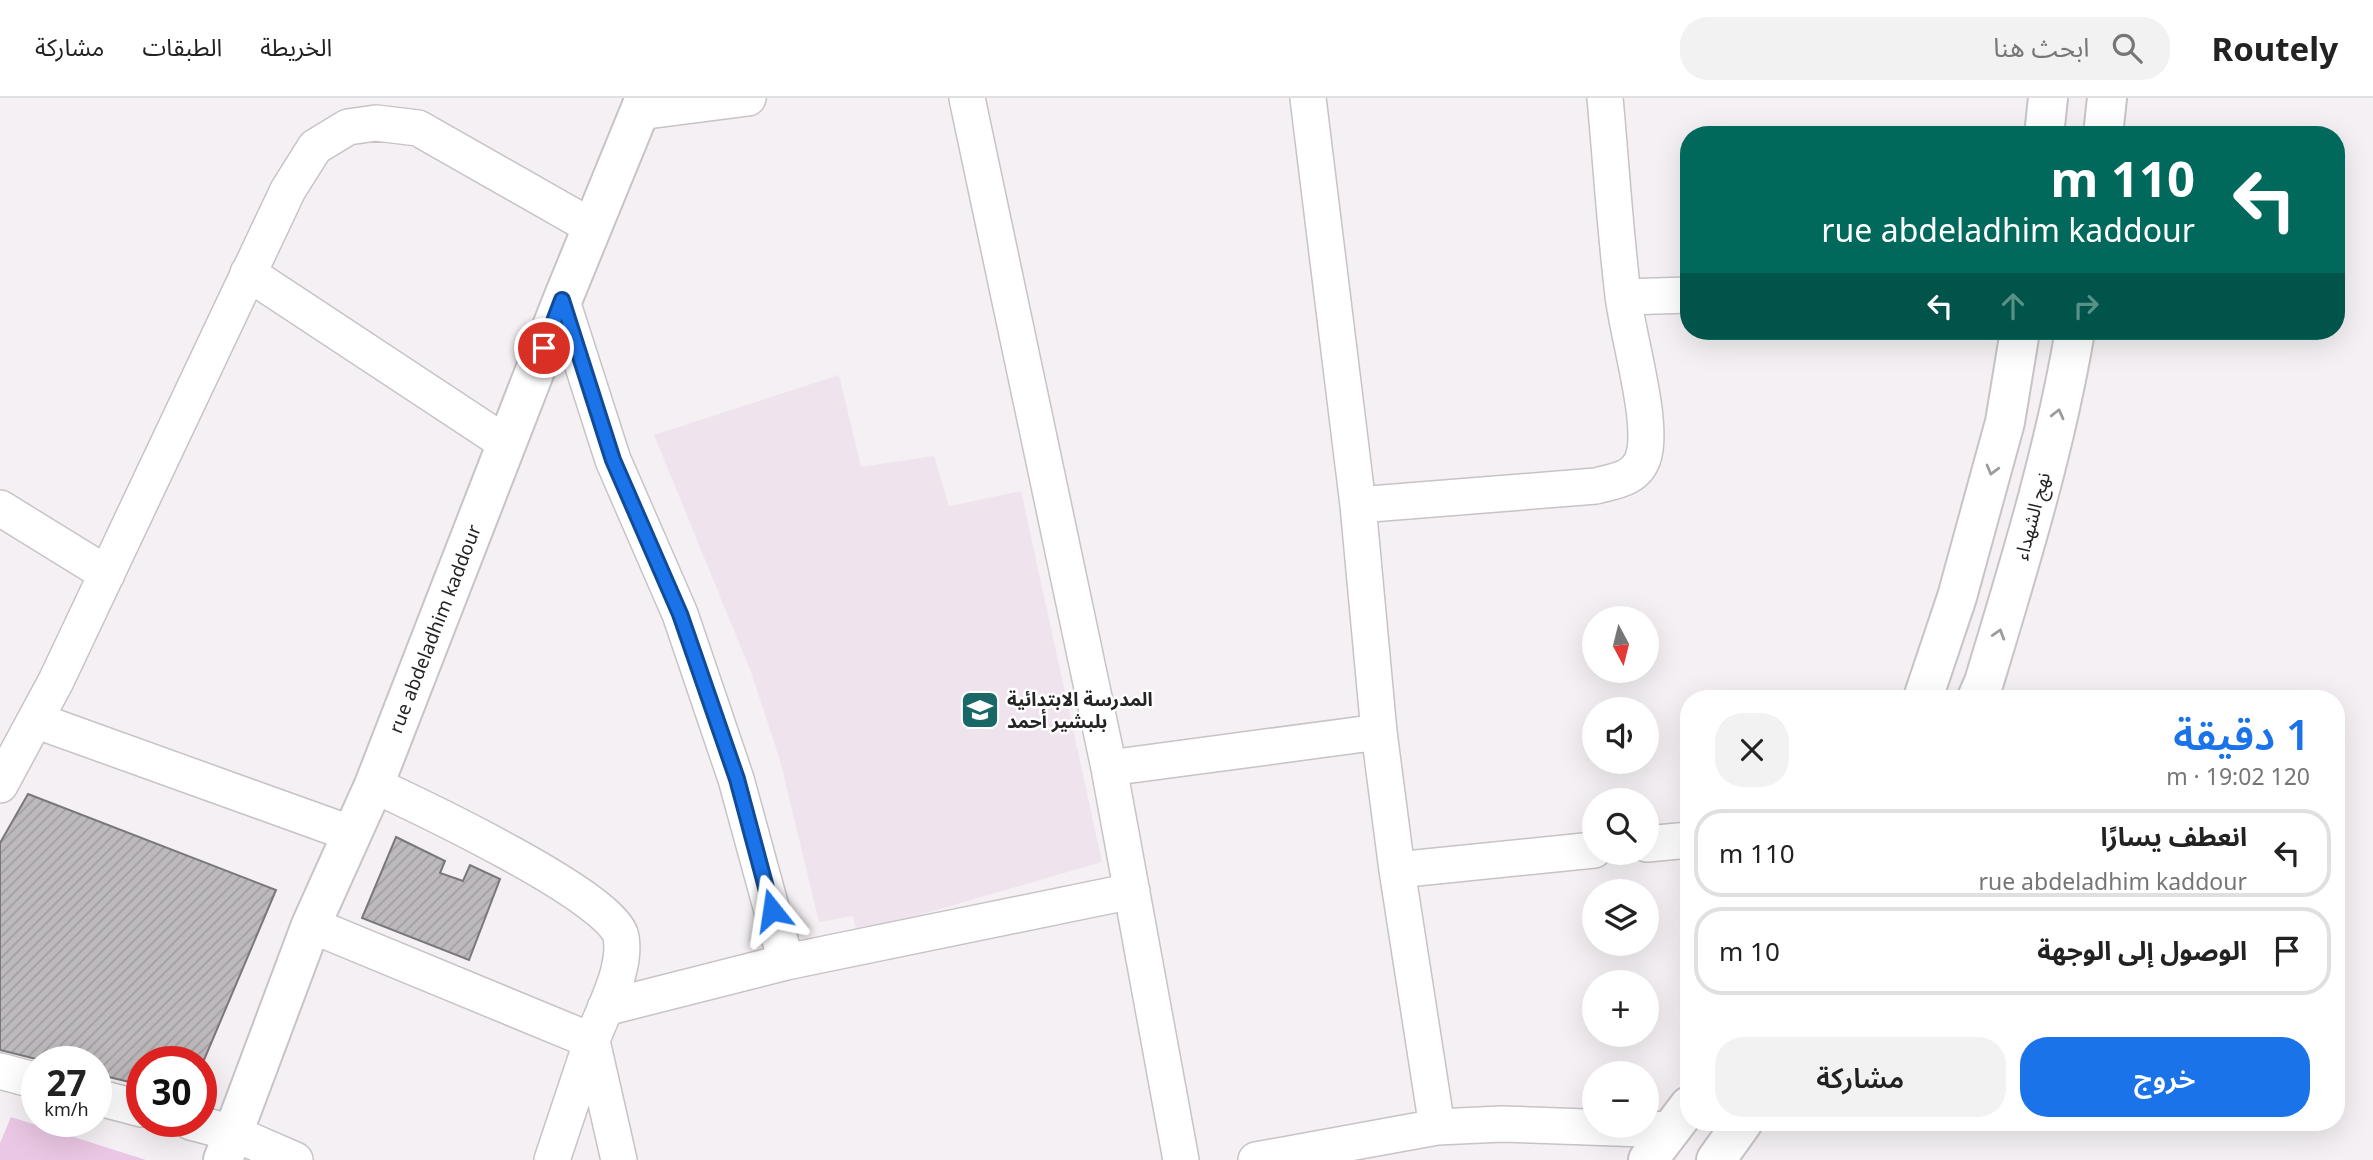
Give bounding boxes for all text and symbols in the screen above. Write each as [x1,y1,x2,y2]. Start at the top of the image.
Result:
search box [1680,17,2170,80]
text: Routely [2212,26,2338,71]
text: ابحث هنا [1993,29,2090,65]
icon: search [2108,29,2146,67]
text: مشاركة [35,30,104,63]
text: الطبقات [142,30,222,63]
text: الخريطة [260,30,332,63]
text: 110 m [2050,145,2195,211]
icon: left [2219,154,2310,245]
text: rue abdeladhim kaddour [1821,208,2195,251]
icon: left [1921,287,1959,325]
icon: ahead [1994,287,2032,325]
icon: right [2067,287,2105,325]
pin [514,318,574,378]
icon: arrive [525,329,563,367]
one-way arrow [2050,408,2064,420]
one-way arrow [1986,463,2000,475]
street label: نهج الشهداء [2008,469,2058,563]
street label: rue abdeladhim kaddour [382,521,487,737]
north arrow [1582,606,1659,682]
map controls [1582,606,1659,1138]
one-way arrow [1990,628,2005,640]
place label: المدرسة الابتدائية بلبشير أحمد [1007,686,1153,734]
school or university icon: المدرسة الابتدائية بلبشير أحمد [959,689,1001,731]
button: sound [1582,697,1659,774]
text: 1 دقيقة [2173,705,2310,762]
button: close [1715,713,1789,787]
text: 120 m · 19:02 [2166,760,2310,792]
button: search [1582,788,1659,865]
text: انعطف يسارًا [2101,818,2247,854]
icon: left [2268,834,2306,872]
text: 110 m [1719,835,1795,871]
text: rue abdeladhim kaddour [1978,865,2247,897]
position arrow [735,873,809,947]
button: layers [1582,879,1659,956]
text: الوصول إلى الوجهة [2037,932,2247,968]
icon: arrive [2268,932,2306,970]
text: 10 m [1719,933,1780,969]
button: + [1582,970,1659,1047]
button: مشاركة [1715,1037,2006,1117]
button: خروج [2020,1037,2310,1117]
speed limit sign: 30 [126,1046,217,1137]
text: 27 [46,1059,87,1106]
button: − [1582,1061,1659,1138]
text: km/h [44,1097,89,1121]

